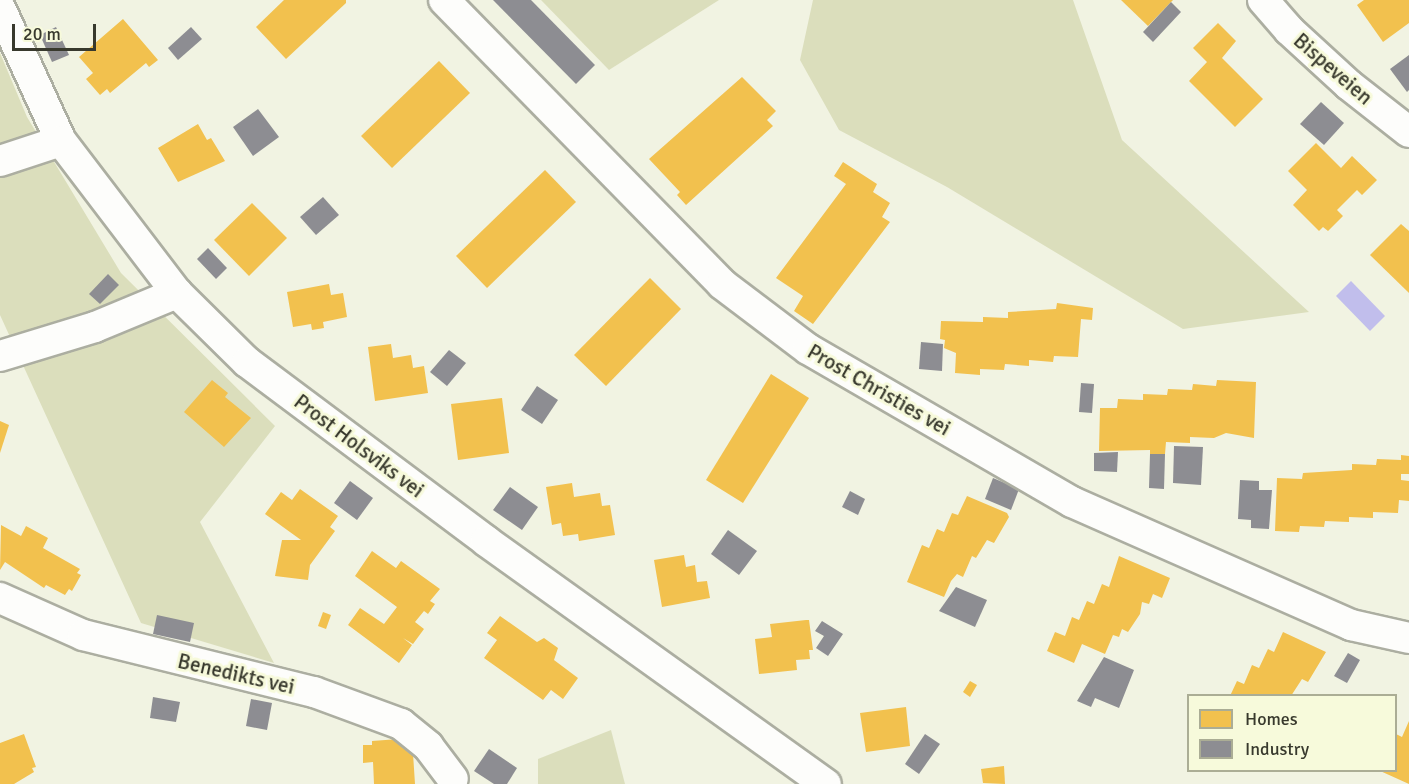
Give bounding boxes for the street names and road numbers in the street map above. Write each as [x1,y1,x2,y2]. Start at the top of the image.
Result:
street label: Bispeveien [1288,28,1378,110]
street label: Prost Christies vei [803,339,955,441]
street label: Prost Holsviks vei [289,389,429,503]
street label: Benedikts vei [175,648,297,700]

